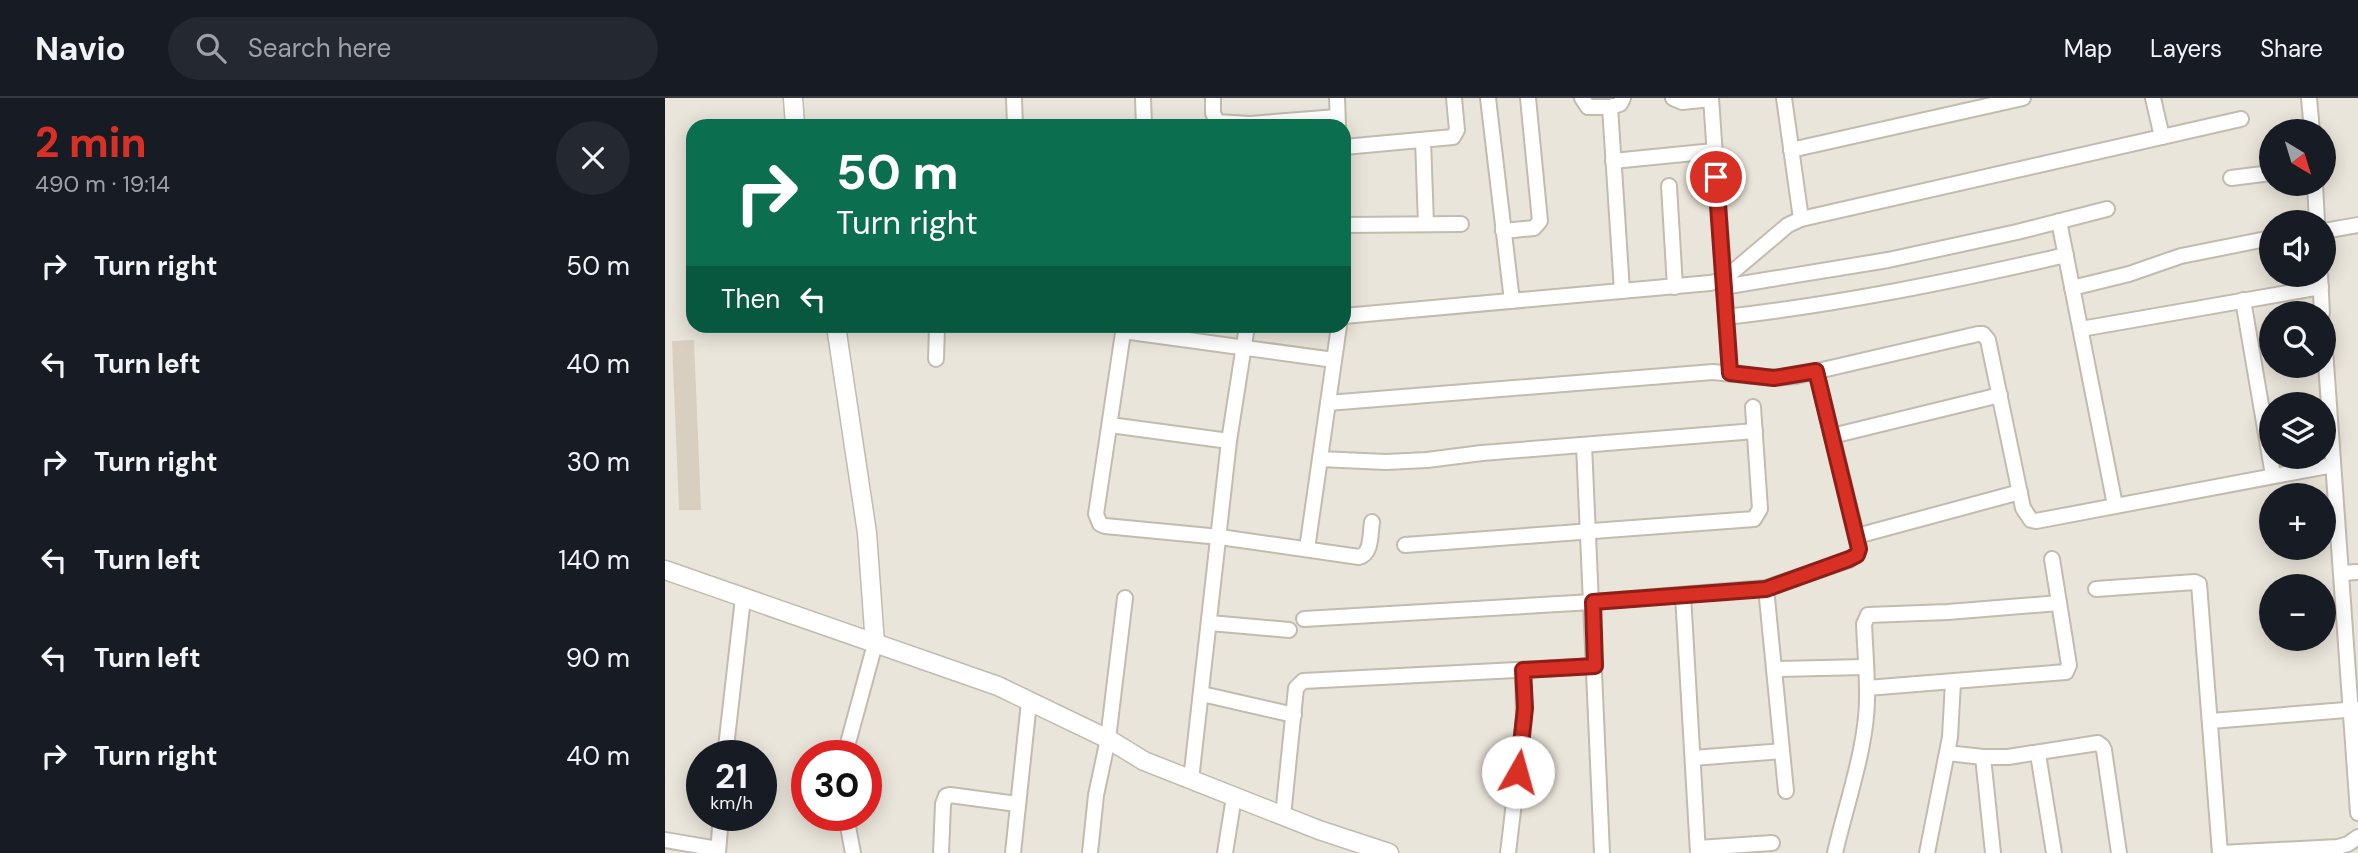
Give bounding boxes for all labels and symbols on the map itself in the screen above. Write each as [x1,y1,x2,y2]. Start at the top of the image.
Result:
north arrow [2259,119,2336,196]
pin [1686,147,1746,207]
position arrow [1481,735,1555,809]
speed limit sign: 30 [791,740,882,831]

